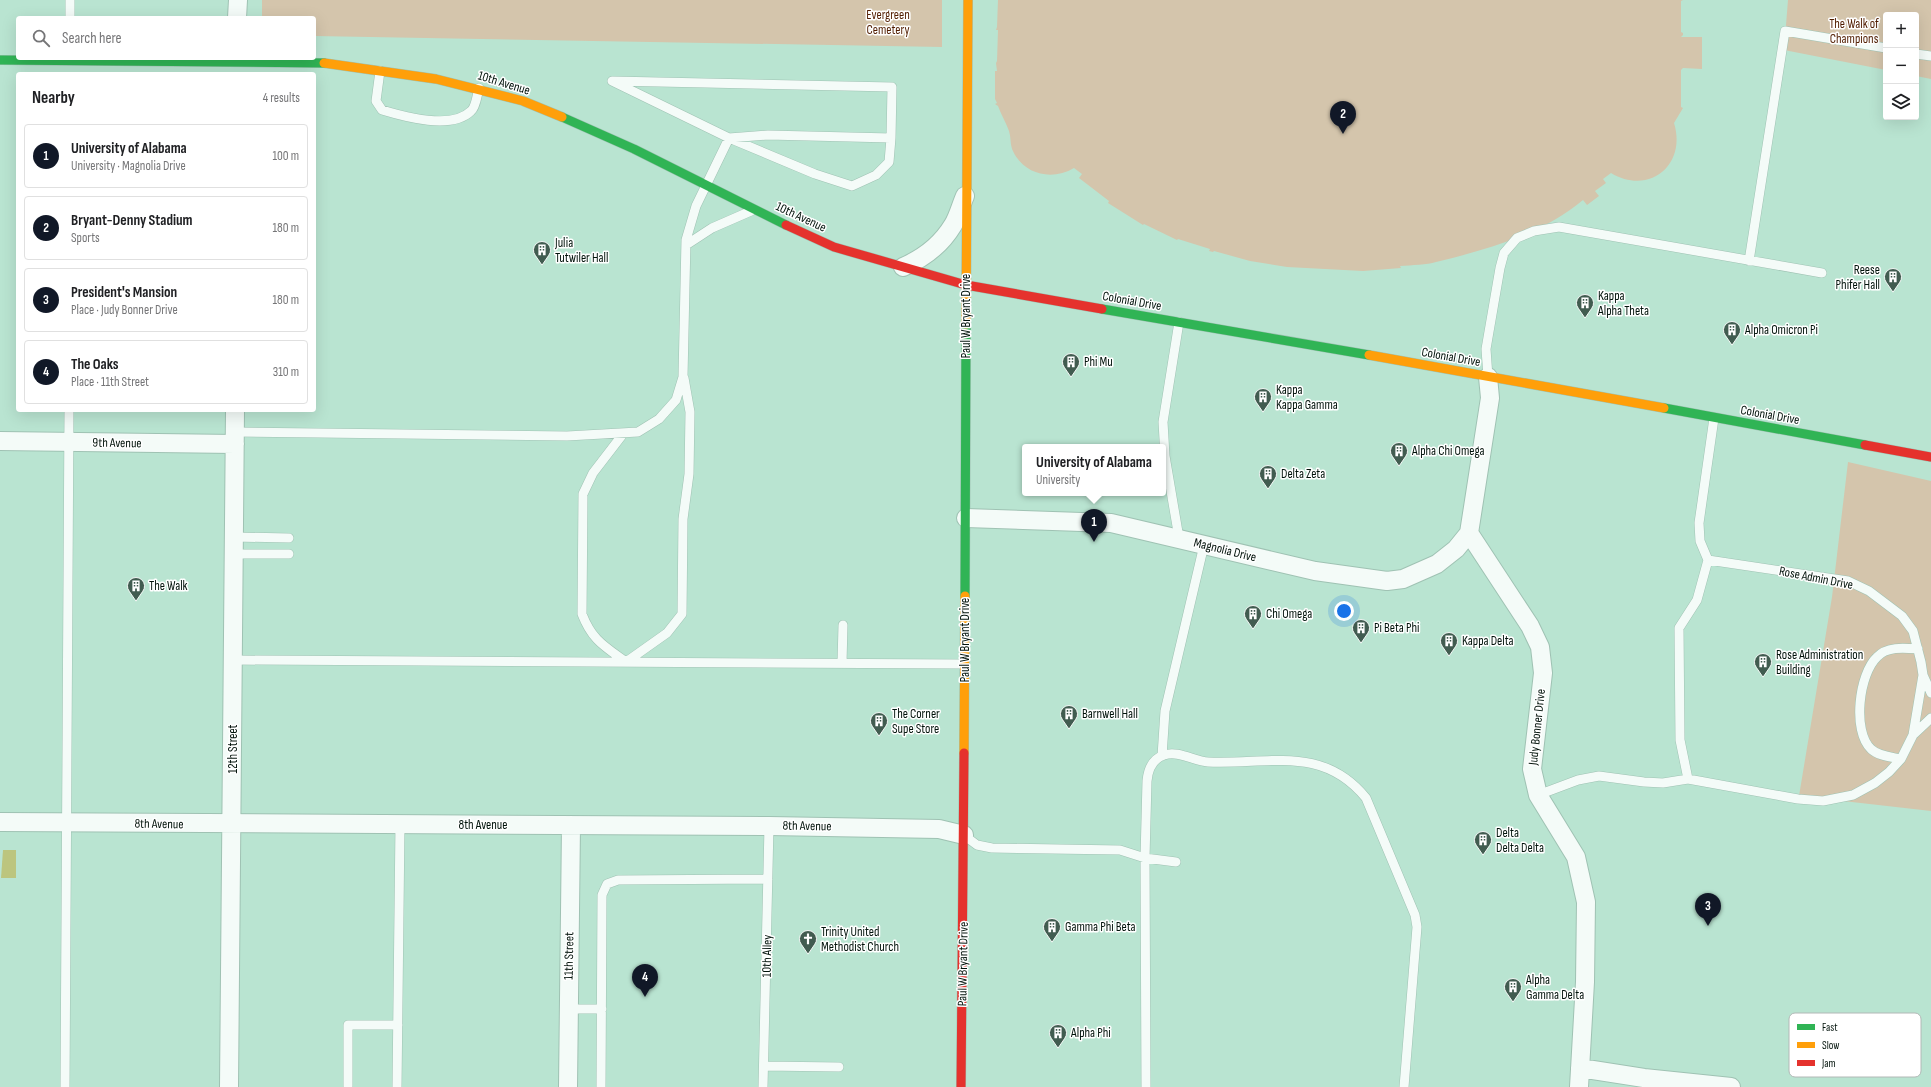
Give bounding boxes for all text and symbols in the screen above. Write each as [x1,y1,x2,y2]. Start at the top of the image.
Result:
park label: Evergreen Cemetery [866,7,910,38]
map controls [1883,12,1919,120]
button: + [1883,12,1919,48]
search box [16,16,316,60]
park label: The Walk of Champions [1829,16,1879,47]
icon: search [30,27,52,49]
text: Search here [62,29,122,48]
button: − [1883,48,1919,84]
street label: 10th Avenue [476,67,532,99]
button: layers [1883,84,1919,120]
text: Nearby [32,88,75,108]
text: 4 results [263,90,300,106]
pin: 2 [1330,101,1356,134]
text: University of Alabama [71,139,187,158]
text: 1 [43,148,49,164]
text: 100 m [272,148,299,164]
text: University · Magnolia Drive [71,158,186,174]
street label: 10th Avenue [773,198,829,236]
text: Bryant-Denny Stadium [71,211,193,230]
text: 2 [43,220,49,236]
text: 180 m [273,220,299,236]
text: Sports [71,230,100,246]
place label: Julia Tutwiler Hall [554,235,608,266]
building icon: Julia Tutwiler Hall [532,240,552,265]
place label: Reese Phifer Hall [1836,262,1880,293]
building icon: Reese Phifer Hall [1883,267,1903,292]
street label: Paul W Bryant Drive [958,274,974,358]
text: President's Mansion [71,283,177,302]
street label: Colonial Drive [1101,288,1163,314]
place label: Kappa Alpha Theta [1597,288,1649,319]
text: 3 [43,292,49,308]
text: 180 m [273,292,299,308]
building icon: Kappa Alpha Theta [1575,293,1595,318]
text: Place · Judy Bonner Drive [71,302,178,318]
building icon: Alpha Omicron Pi [1722,320,1742,345]
place label: Alpha Omicron Pi [1744,322,1818,338]
street label: Colonial Drive [1420,344,1482,370]
building icon: Phi Mu [1061,352,1081,377]
place label: Phi Mu [1084,354,1113,370]
text: The Oaks [71,355,119,374]
text: 4 [43,364,49,380]
text: 310 m [273,364,299,380]
text: Place · 11th Street [71,374,149,390]
place label: Kappa Kappa Gamma [1276,382,1338,413]
building icon: Kappa Kappa Gamma [1253,387,1273,412]
street label: Colonial Drive [1739,402,1801,428]
street label: 9th Avenue [92,435,142,451]
building icon: Alpha Chi Omega [1389,441,1409,466]
place label: Alpha Chi Omega [1411,443,1485,459]
popup [1022,444,1166,496]
text: University of Alabama [1036,453,1152,472]
building icon: Delta Zeta [1258,464,1278,489]
place label: Delta Zeta [1281,466,1325,482]
text: University [1036,472,1080,488]
pin: 1 [1081,509,1107,542]
street label: Magnolia Drive [1192,535,1258,565]
street label: Rose Admin Drive [1778,563,1854,593]
building icon: The Walk [126,576,146,601]
place label: The Walk [149,578,188,594]
street label: Paul W Bryant Drive [957,598,973,682]
your location [1334,601,1354,621]
building icon: Chi Omega [1243,604,1263,629]
place label: Chi Omega [1266,606,1312,622]
building icon: Pi Beta Phi [1351,618,1371,643]
place label: Pi Beta Phi [1374,620,1419,636]
building icon: Kappa Delta [1439,631,1459,656]
place label: Kappa Delta [1462,633,1514,649]
place label: Rose Administration Building [1776,647,1863,678]
building icon: Rose Administration Building [1753,652,1773,677]
street label: Judy Bonner Drive [1525,688,1549,767]
building icon: Barnwell Hall [1059,704,1079,729]
place label: The Corner Supe Store [892,706,940,737]
place label: Barnwell Hall [1082,706,1138,722]
building icon: The Corner Supe Store [869,711,889,736]
street label: 12th Street [225,724,241,774]
street label: 8th Avenue [134,816,184,832]
street label: 8th Avenue [458,817,508,833]
street label: 8th Avenue [782,818,832,834]
place label: Delta Delta Delta [1496,825,1544,856]
building icon: Delta Delta Delta [1473,830,1493,855]
pin: 3 [1695,893,1721,926]
building icon: Gamma Phi Beta [1042,917,1062,942]
place label: Gamma Phi Beta [1065,919,1136,935]
street label: Paul W Bryant Drive [954,922,972,1006]
place label: Trinity United Methodist Church [821,924,899,955]
church icon: Trinity United Methodist Church [798,929,818,954]
street label: 11th Street [561,932,577,980]
street label: 10th Alley [759,935,775,977]
pin: 4 [632,964,658,997]
place label: Alpha Gamma Delta [1525,972,1584,1003]
building icon: Alpha Gamma Delta [1503,977,1523,1002]
legend [1789,1013,1921,1077]
text: Fast [1822,1021,1838,1034]
building icon: Alpha Phi [1048,1023,1068,1048]
place label: Alpha Phi [1070,1025,1111,1041]
text: Slow [1822,1039,1839,1052]
text: Jam [1821,1057,1836,1070]

